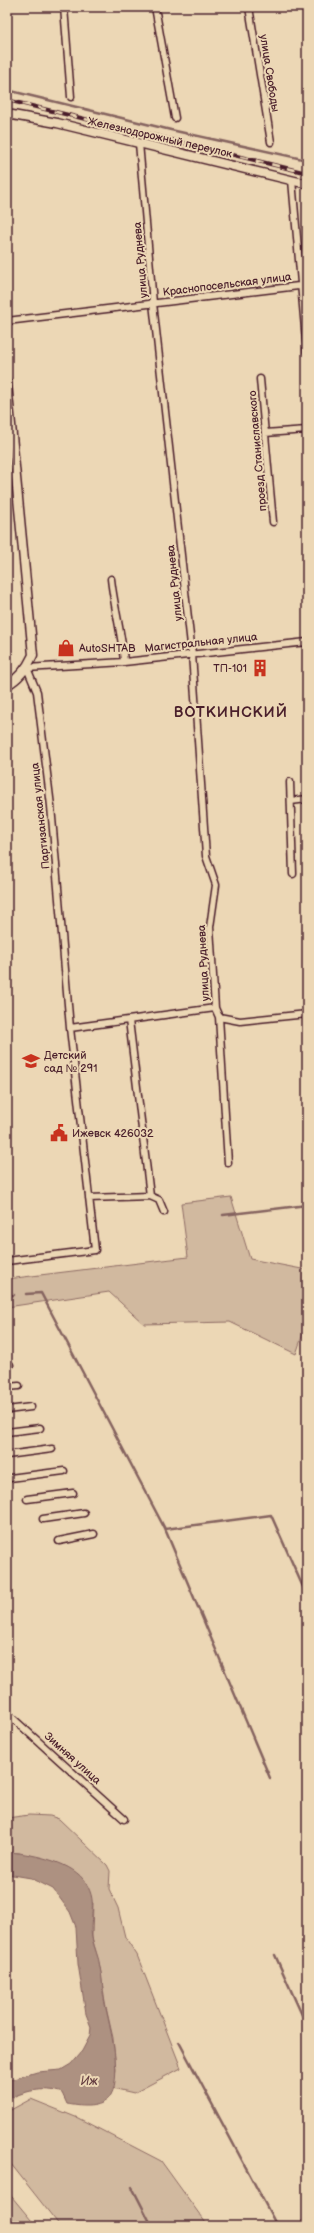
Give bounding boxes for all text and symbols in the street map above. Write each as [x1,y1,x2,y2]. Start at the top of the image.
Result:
street label: улица Свободы [257,33,282,113]
street label: Железнодорожный переулок [86,114,234,161]
street label: улица Руднева [131,221,150,299]
street label: Краснопосельская улица [162,270,293,299]
street label: проезд Станиславского [246,390,269,512]
street label: улица Руднева [164,544,185,622]
street label: Магистральная улица [144,630,259,655]
shop icon: AutoSHTAB [56,638,76,658]
place label: AutoSHTAB [79,642,136,655]
building icon: ТП-101 [250,658,270,678]
place label: ТП-101 [213,662,247,675]
district label: ВОТКИНСКИЙ [174,702,288,722]
street label: Партизанская улица [28,762,53,870]
street label: улица Руднева [195,924,212,1002]
place label: Детский сад № 291 [44,1049,97,1075]
school or university icon: Детский сад № 291 [21,1051,41,1071]
public building icon: Ижевск 426032 [49,1123,69,1143]
place label: Ижевск 426032 [72,1127,154,1140]
street label: Зимняя улица [42,1730,104,1788]
water label: Иж [80,2074,98,2089]

